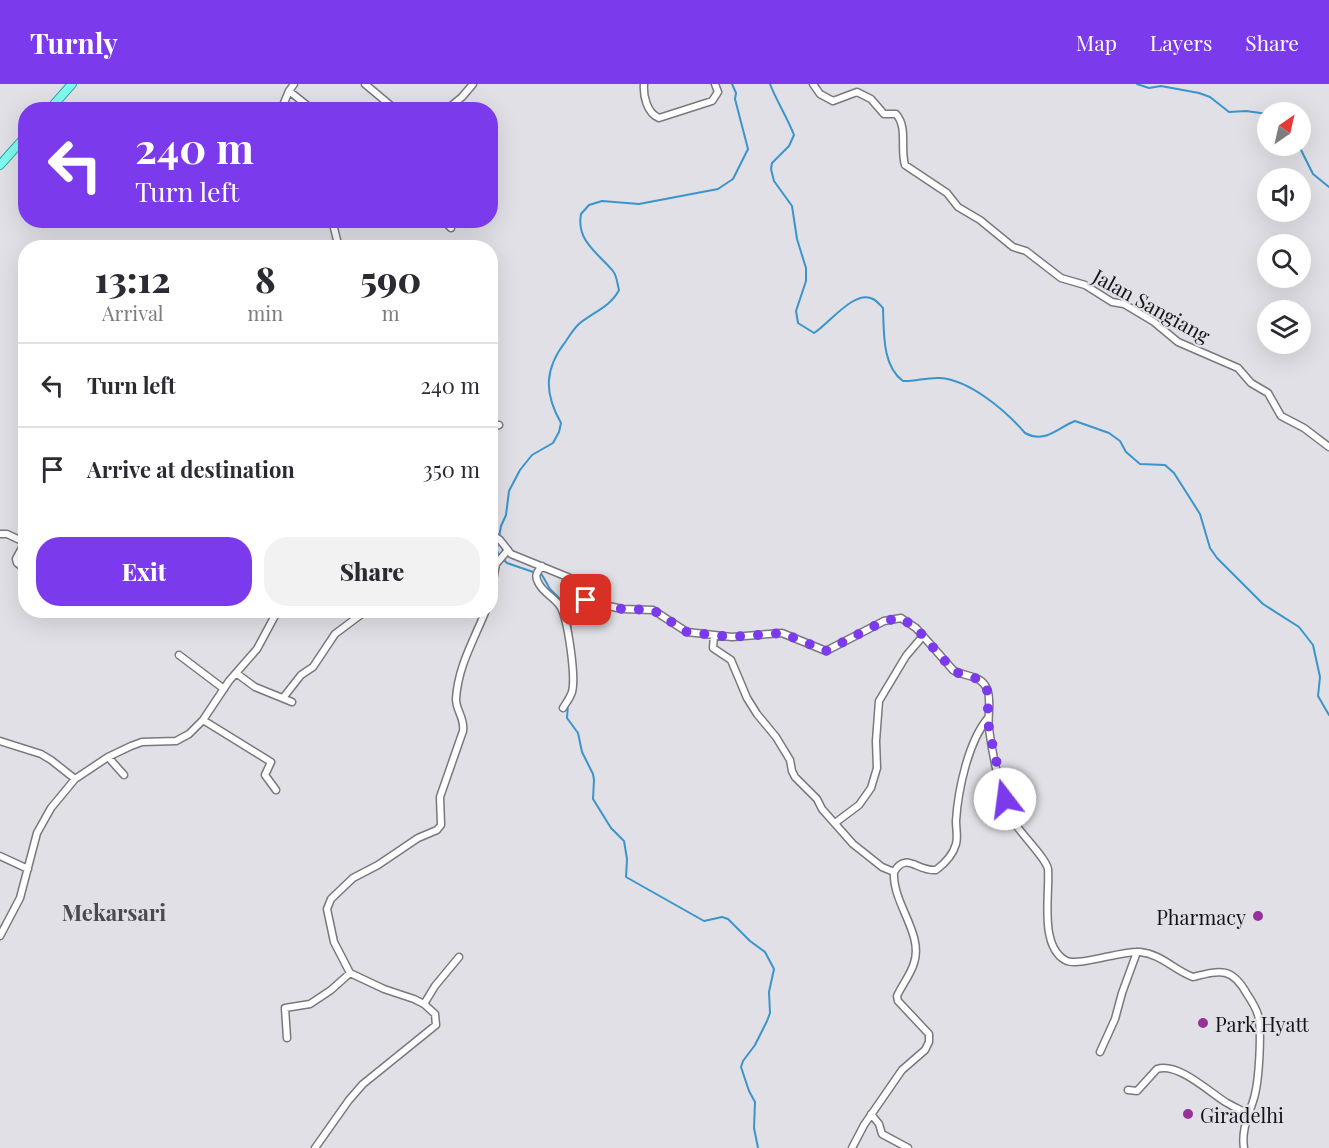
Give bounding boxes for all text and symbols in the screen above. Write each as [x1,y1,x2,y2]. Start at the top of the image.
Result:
text: Turnly [30,24,118,61]
text: Map [1076,28,1117,56]
text: Layers [1150,28,1212,56]
text: Share [1245,28,1299,56]
north arrow [1257,102,1311,156]
map controls [1257,102,1311,354]
text: 240 m [135,119,254,175]
icon: left [36,126,114,204]
button: sound [1257,168,1311,222]
text: Turn left [135,173,239,209]
button: search [1257,234,1311,288]
text: 13:12 [95,254,171,302]
text: 8 [255,254,276,302]
text: 590 [360,254,421,302]
street label: Jalan Sangiang [1088,261,1216,348]
text: Arrival [102,299,164,326]
text: min [248,299,283,326]
text: m [382,299,399,326]
button: layers [1257,300,1311,354]
icon: left [36,369,69,402]
text: Turn left [87,370,176,400]
text: 240 m [420,370,480,400]
icon: arrive [36,453,69,486]
text: Arrive at destination [87,454,295,484]
text: 350 m [423,454,480,484]
button: Exit [36,537,252,606]
button: Share [264,537,480,606]
pin [560,574,611,625]
icon: arrive [569,583,602,616]
position arrow [973,767,1037,831]
district label: Mekarsari [62,897,166,927]
place label: Pharmacy [1156,903,1246,930]
marker: Pharmacy [1251,909,1265,923]
place label: Park Hyatt [1215,1010,1310,1037]
marker: Park Hyatt [1196,1016,1210,1030]
place label: Giradelhi [1200,1101,1284,1128]
marker: Giradelhi [1181,1107,1195,1121]

